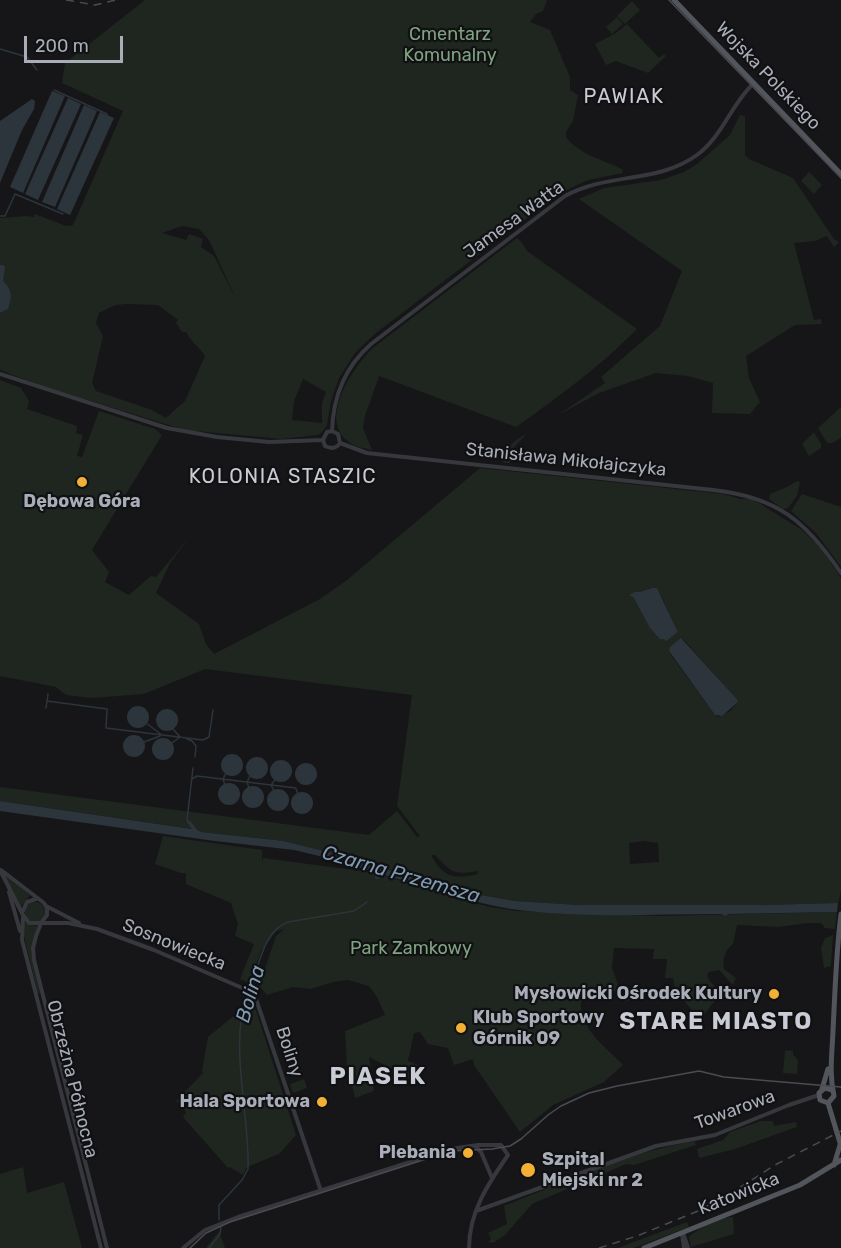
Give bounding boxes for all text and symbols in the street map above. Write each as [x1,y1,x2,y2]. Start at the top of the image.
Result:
street label: Wojska Polskiego [711,18,825,134]
scale bar [27,24,126,62]
park label: Cmentarz Komunalny [403,24,497,66]
text: 200 m [35,35,89,57]
district label: PAWIAK [584,85,664,109]
street label: Jamesa Watta [460,176,568,264]
street label: Stanisława Mikołajczyka [465,439,667,481]
district label: KOLONIA STASZIC [189,465,377,489]
marker: Dębowa Góra [75,475,89,489]
place label: Dębowa Góra [23,491,141,513]
water label: Czarna Przemsza [319,841,483,909]
street label: Sosnowiecka [119,914,229,976]
park label: Park Zamkowy [350,938,472,960]
water label: Bolina [231,963,271,1025]
place label: Mysłowicki Ośrodek Kultury [514,983,762,1005]
marker: Mysłowicki Ośrodek Kultury [767,987,781,1001]
street label: Obrzeżna Północna [42,998,102,1160]
place label: Klub Sportowy Górnik 09 [473,1007,604,1050]
district label: STARE MIASTO [619,1008,813,1036]
marker: Klub Sportowy Górnik 09 [454,1021,468,1035]
street label: Boliny [271,1024,307,1080]
district label: PIASEK [329,1063,427,1091]
street label: Towarowa [692,1086,778,1134]
place label: Hala Sportowa [179,1091,310,1113]
marker: Hala Sportowa [315,1095,329,1109]
place label: Plebania [379,1142,456,1164]
marker: Plebania [461,1146,475,1160]
place label: Szpital Miejski nr 2 [542,1149,643,1192]
marker: Szpital Miejski nr 2 [519,1161,537,1179]
street label: Katowicka [695,1168,783,1220]

